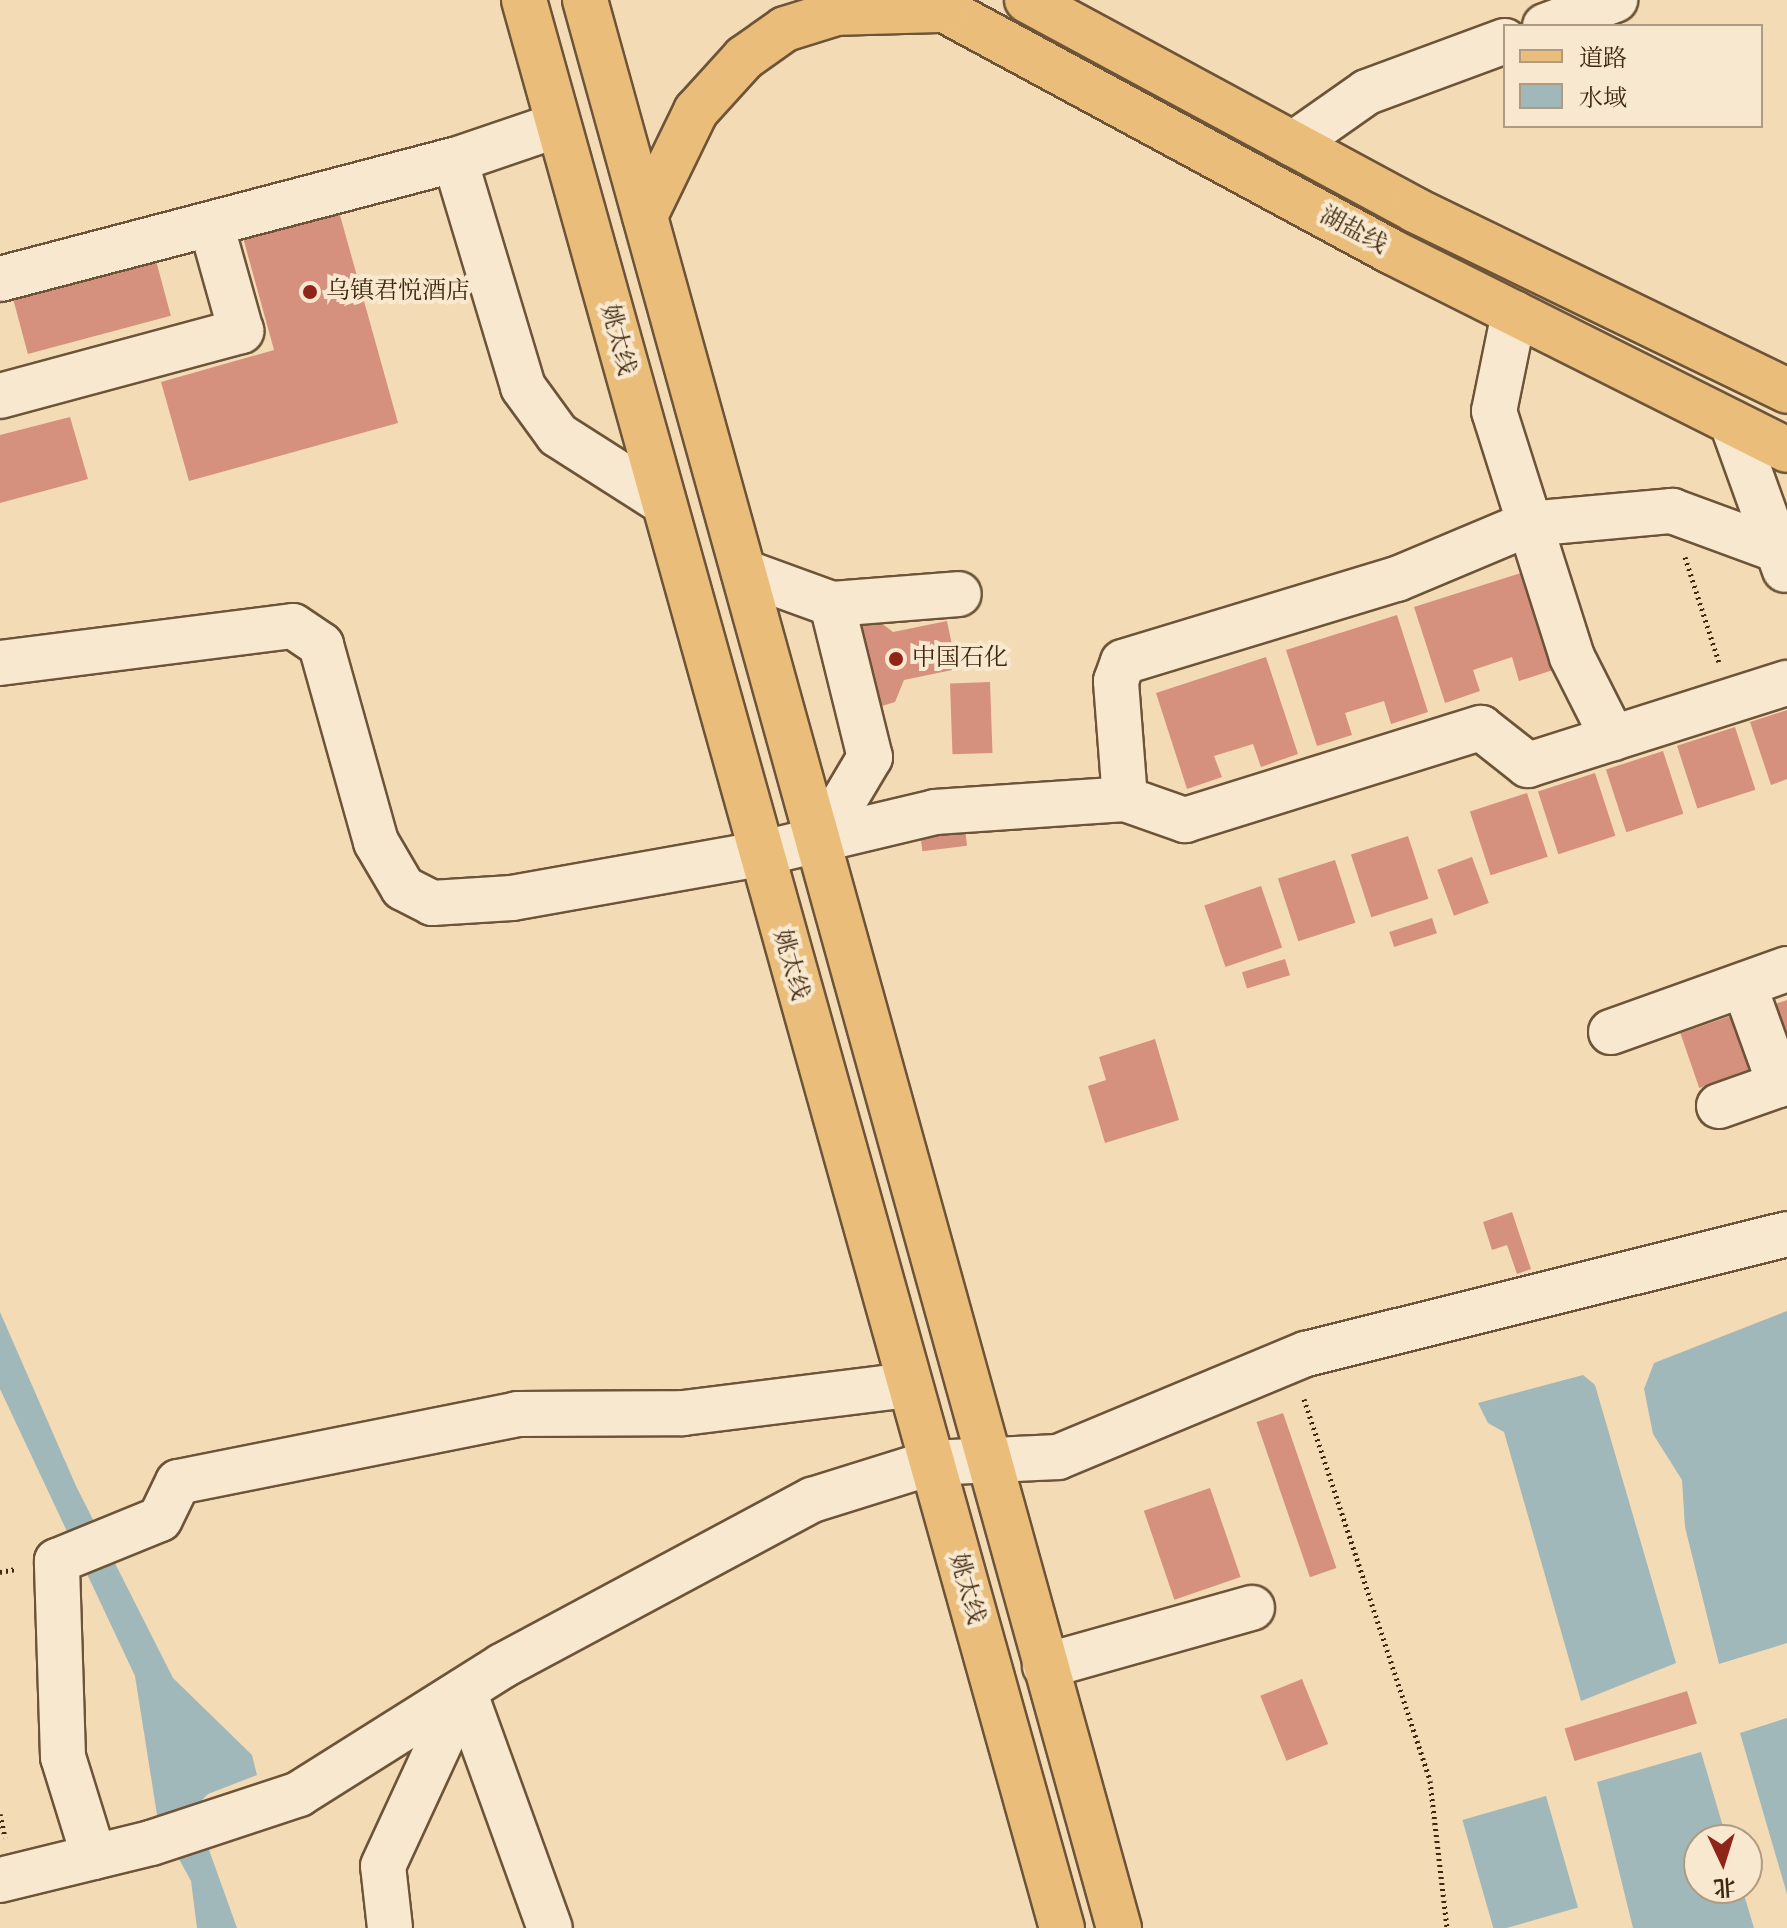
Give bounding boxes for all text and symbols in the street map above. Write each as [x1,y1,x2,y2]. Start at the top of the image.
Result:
legend [1503,24,1763,128]
text: 道路 [1579,44,1627,75]
text: 水域 [1579,84,1627,115]
street label: 湖盐线 [1314,201,1392,261]
place label: 乌镇君悦酒店 [326,278,470,306]
marker: 乌镇君悦酒店 [301,283,319,301]
street label: 姚太线 [594,301,640,379]
place label: 中国石化 [912,645,1008,673]
marker: 中国石化 [887,650,905,668]
street label: 姚太线 [766,926,814,1004]
street label: 姚太线 [942,1550,990,1628]
north arrow [1683,1824,1763,1904]
text: 北 [1713,1871,1737,1901]

